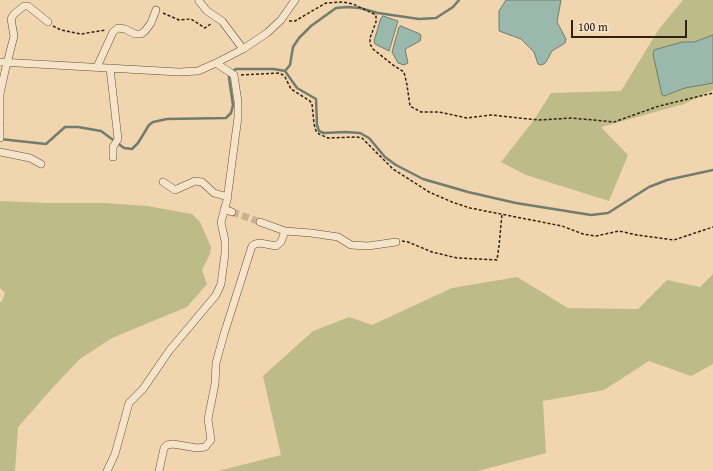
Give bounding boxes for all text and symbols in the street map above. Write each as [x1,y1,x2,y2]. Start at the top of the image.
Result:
scale bar [573,12,689,38]
text: 100 m [578,18,608,35]

